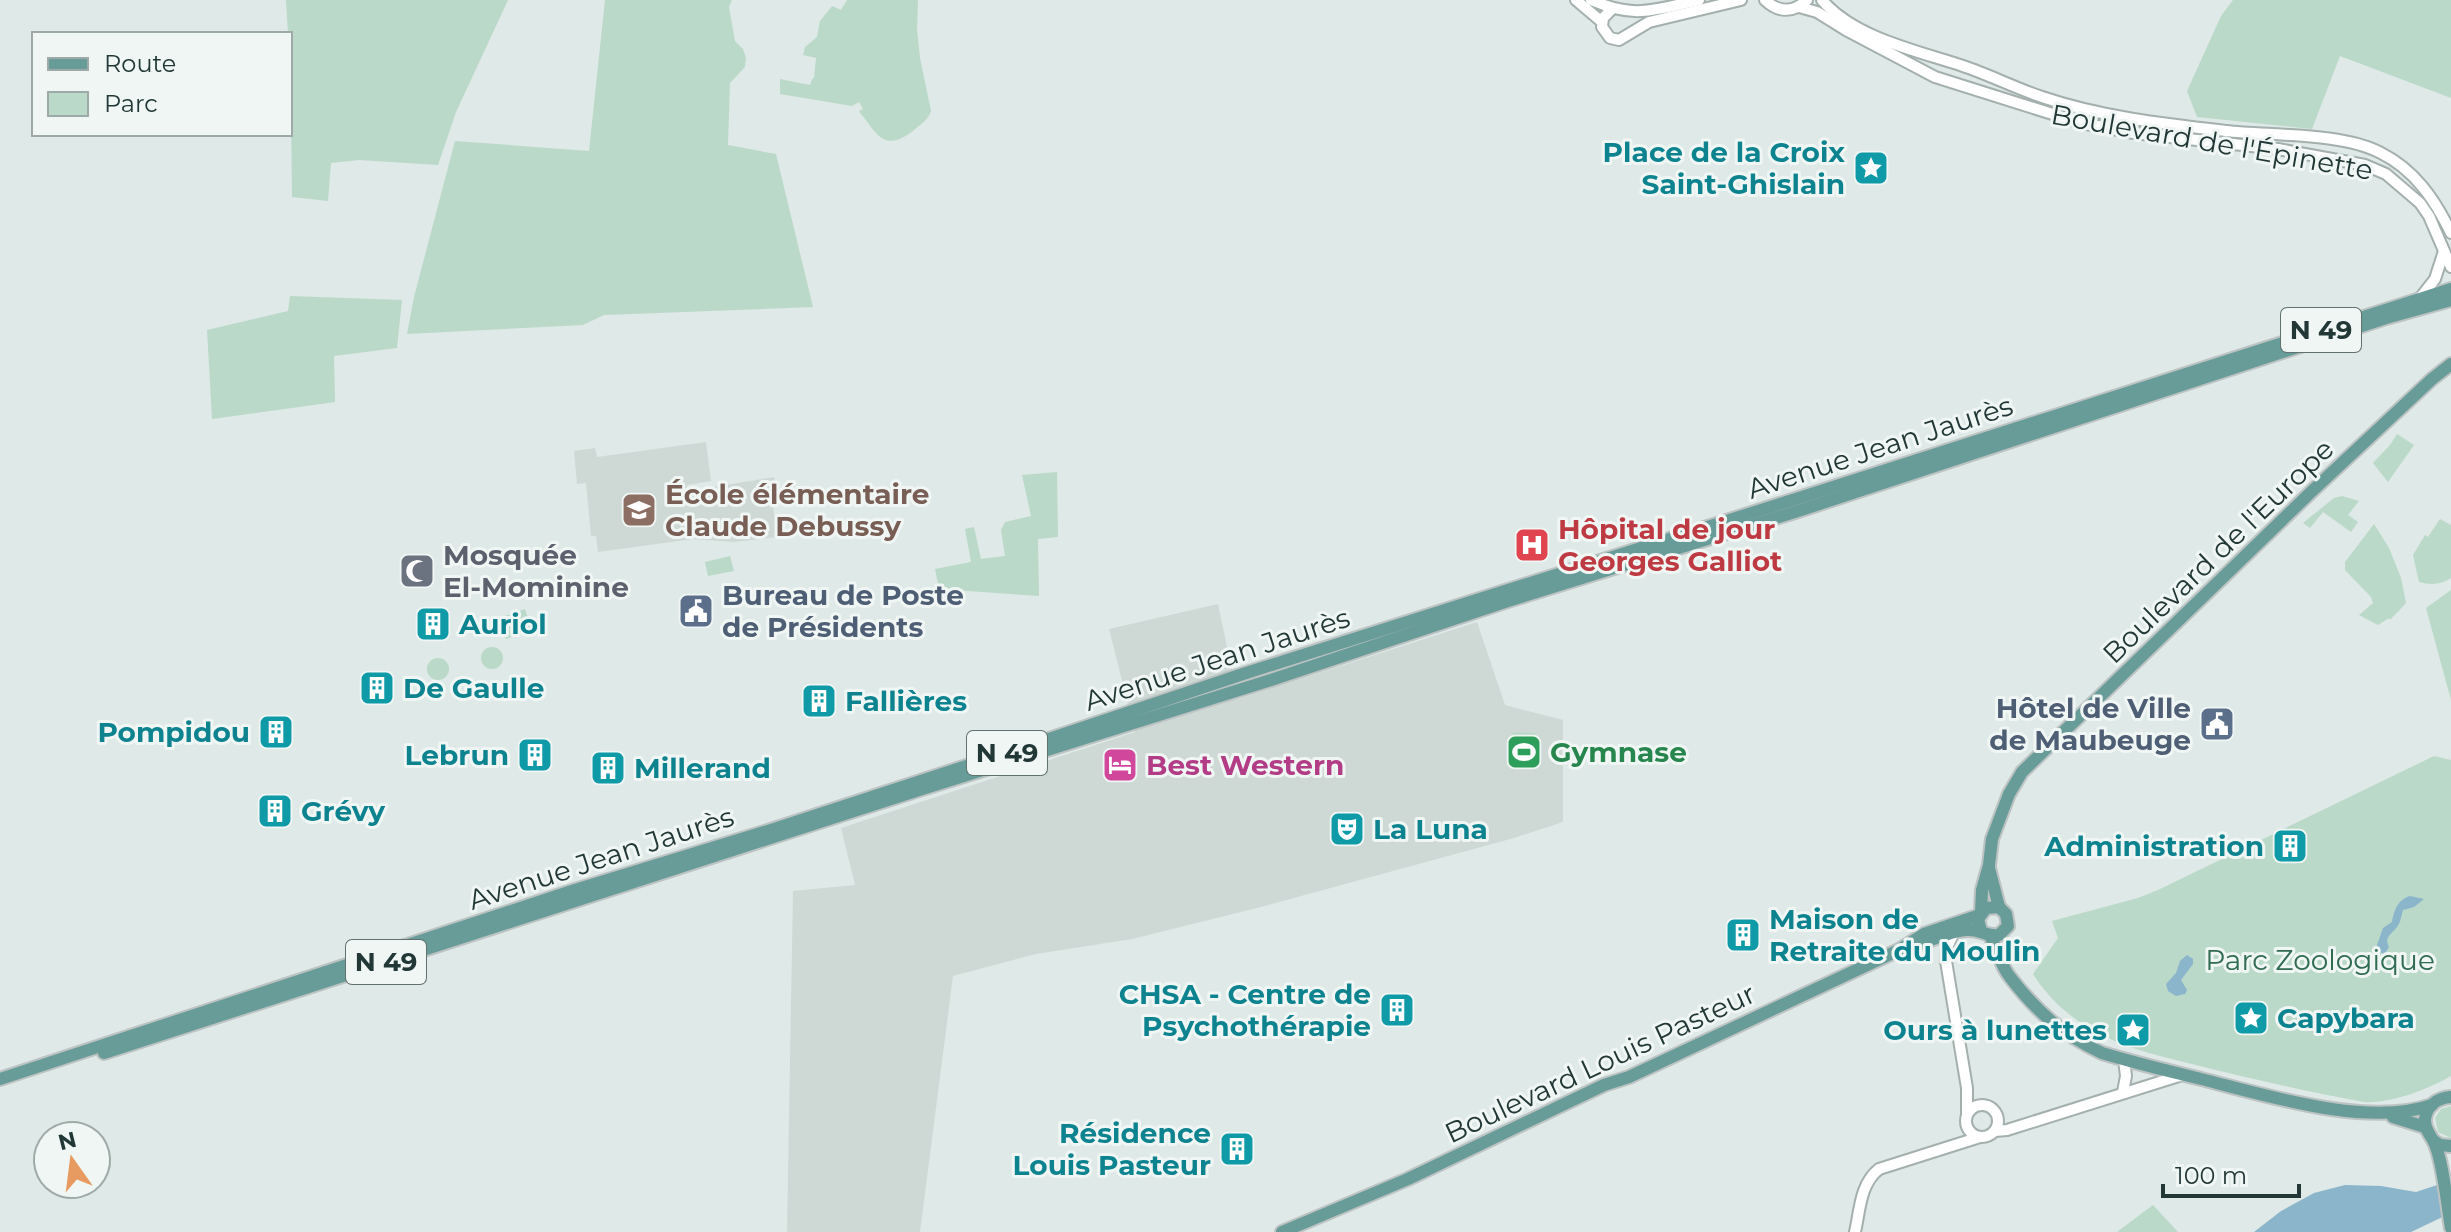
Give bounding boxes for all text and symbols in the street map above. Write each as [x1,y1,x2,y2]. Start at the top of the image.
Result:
legend [32,32,292,136]
text: Route [104,49,176,78]
text: Parc [104,89,158,118]
street label: Boulevard de l'Épinette [2048,97,2376,187]
place label: Place de la Croix Saint-Ghislain [1603,135,1845,201]
place icon: Place de la Croix Saint-Ghislain [1852,149,1890,187]
road number: N 49 [2281,308,2361,352]
street label: Avenue Jean Jaurès [1743,388,2017,506]
street label: Boulevard de l'Europe [2095,432,2341,670]
place label: École élémentaire Claude Debussy [665,477,930,543]
school or university icon: École élémentaire Claude Debussy [620,491,658,529]
place label: Hôpital de jour Georges Galliot [1558,512,1782,578]
hospital icon: Hôpital de jour Georges Galliot [1513,526,1551,564]
place label: Mosquée El-Mominine [443,538,629,604]
mosque icon: Mosquée El-Mominine [398,552,436,590]
place label: Bureau de Poste de Présidents [722,578,964,644]
public building icon: Bureau de Poste de Présidents [677,592,715,630]
street label: Avenue Jean Jaurès [1080,600,1354,718]
building icon: Auriol [414,605,452,643]
place label: Auriol [458,607,547,641]
building icon: De Gaulle [358,669,396,707]
place label: De Gaulle [403,671,544,705]
building icon: Fallières [800,682,838,720]
place label: Fallières [845,684,967,718]
place label: Hôtel de Ville de Maubeuge [1989,691,2191,757]
public building icon: Hôtel de Ville de Maubeuge [2198,705,2236,743]
building icon: Pompidou [257,713,295,751]
place label: Pompidou [97,715,250,749]
road number: N 49 [967,731,1047,775]
sports icon: Gymnase [1505,733,1543,771]
place label: Gymnase [1550,735,1687,769]
building icon: Lebrun [516,736,554,774]
place label: Lebrun [405,738,509,772]
hotel icon: Best Western [1101,746,1139,784]
place label: Best Western [1146,748,1344,782]
building icon: Millerand [589,749,627,787]
place label: Millerand [634,751,771,785]
building icon: Grévy [256,792,294,830]
place label: Grévy [301,794,385,828]
street label: Avenue Jean Jaurès [464,799,738,917]
theatre icon: La Luna [1328,810,1366,848]
place label: La Luna [1373,812,1488,846]
building icon: Administration [2271,827,2309,865]
place label: Administration [2043,829,2264,863]
place label: Maison de Retraite du Moulin [1769,902,2040,968]
building icon: Maison de Retraite du Moulin [1724,916,1762,954]
road number: N 49 [346,940,426,984]
park label: Parc Zoologique [2205,943,2435,977]
street label: Boulevard Louis Pasteur [1439,976,1761,1150]
place label: CHSA - Centre de Psychothérapie [1119,977,1371,1043]
building icon: CHSA - Centre de Psychothérapie [1378,991,1416,1029]
place icon: Capybara [2232,999,2270,1037]
place label: Capybara [2277,1001,2415,1035]
place icon: Ours à lunettes [2114,1011,2152,1049]
place label: Ours à lunettes [1883,1013,2107,1047]
place label: Résidence Louis Pasteur [1012,1116,1211,1182]
north arrow [32,1120,112,1200]
text: N [55,1126,79,1156]
building icon: Résidence Louis Pasteur [1218,1130,1256,1168]
scale bar [2163,1148,2299,1198]
text: 100 m [2175,1161,2247,1190]

